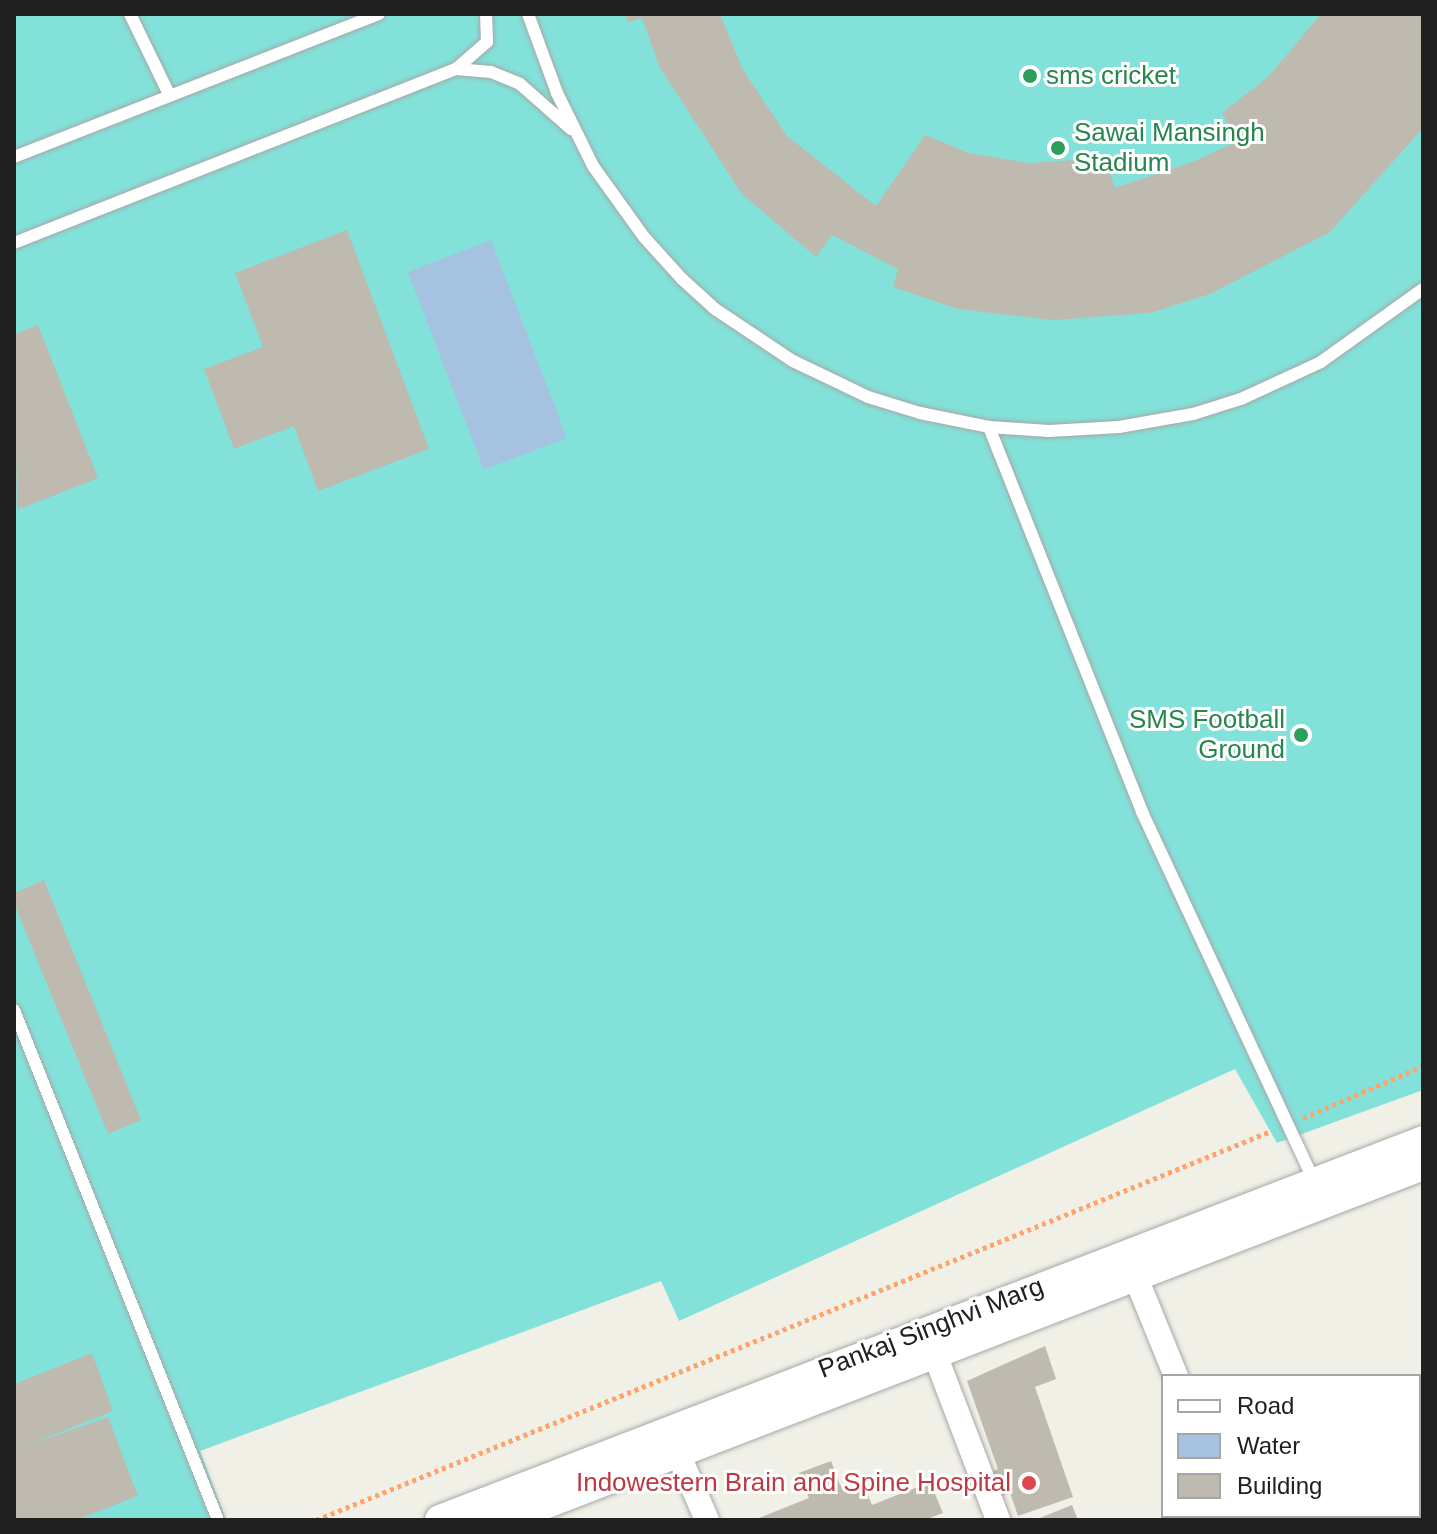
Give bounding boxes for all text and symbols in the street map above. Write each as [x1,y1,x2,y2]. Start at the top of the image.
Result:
place label: sms cricket [1046,60,1176,92]
marker: sms cricket [1021,67,1039,85]
place label: Sawai Mansingh Stadium [1074,117,1265,178]
marker: Sawai Mansingh Stadium [1049,139,1067,157]
place label: SMS Football Ground [1129,704,1285,766]
marker: SMS Football Ground [1292,726,1310,744]
street label: Pankaj Singhvi Marg [814,1271,1048,1385]
legend [1161,1374,1421,1518]
text: Road [1237,1392,1294,1419]
text: Water [1237,1432,1300,1459]
place label: Indowestern Brain and Spine Hospital [576,1467,1011,1499]
marker: Indowestern Brain and Spine Hospital [1018,1472,1040,1494]
text: Building [1237,1472,1322,1499]

